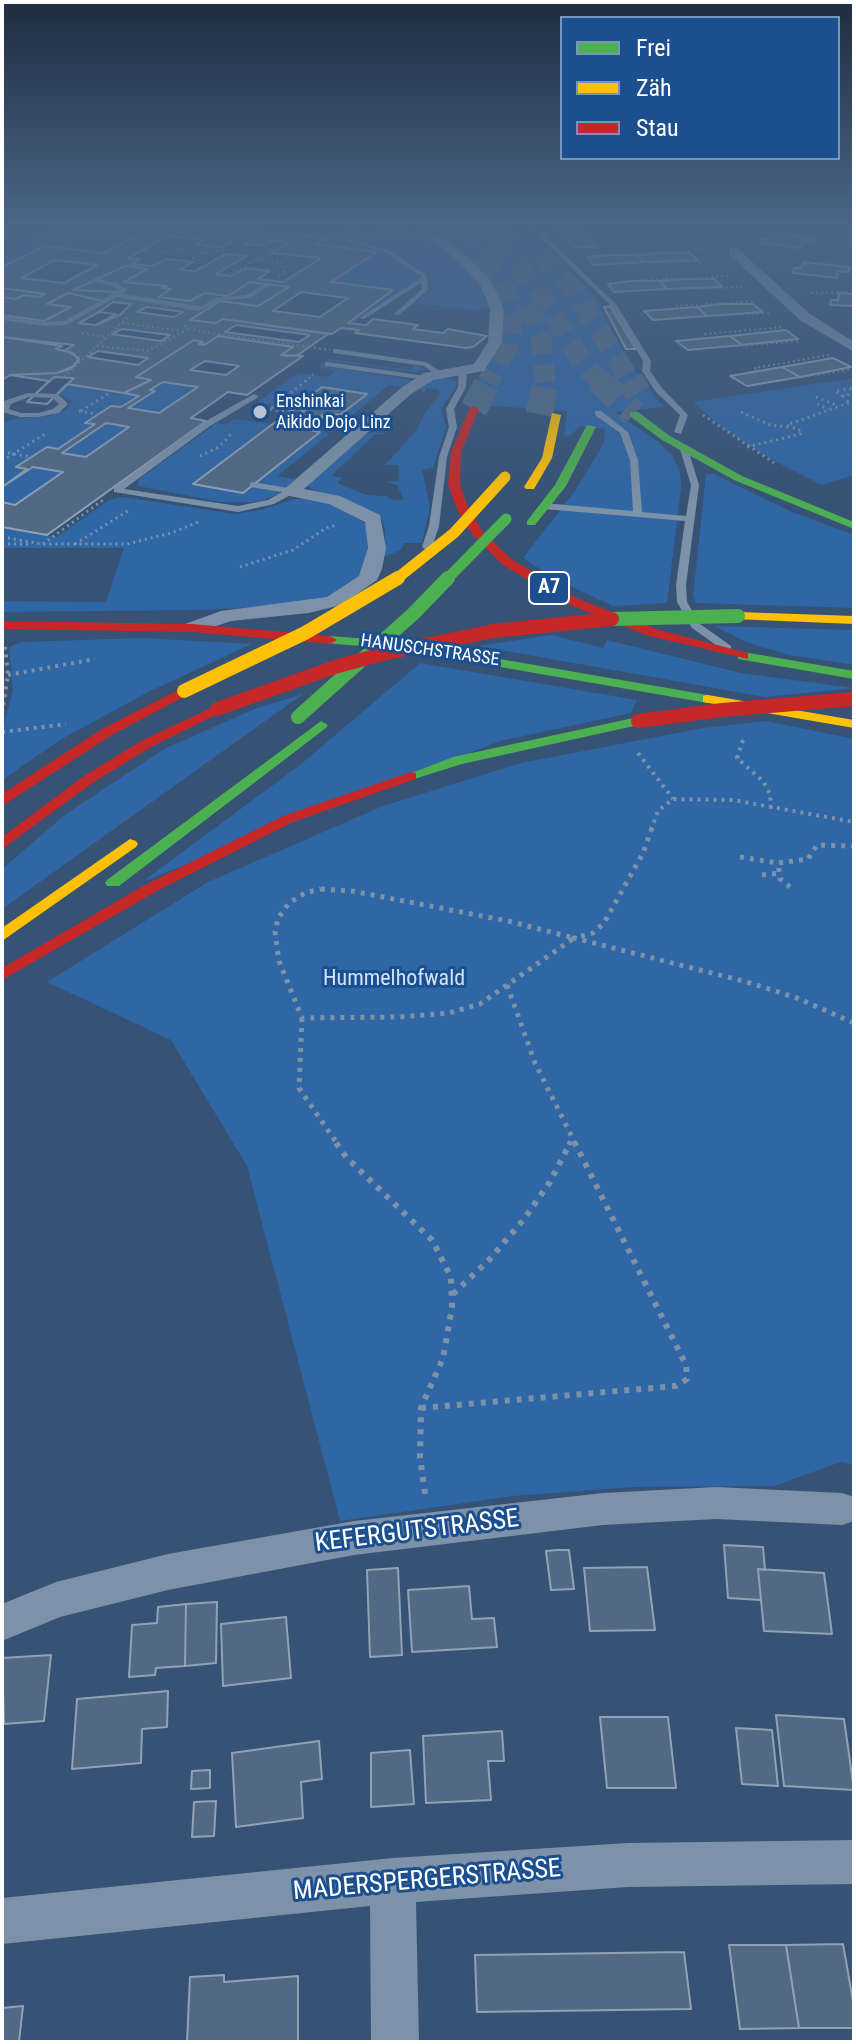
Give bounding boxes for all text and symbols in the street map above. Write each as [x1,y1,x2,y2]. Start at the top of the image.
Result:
legend [560,16,840,160]
text: Frei [636,34,671,62]
text: Zäh [636,74,672,102]
text: Stau [636,114,679,142]
place label: Enshinkai Aikido Dojo Linz [276,391,391,434]
marker: Enshinkai Aikido Dojo Linz [251,403,269,421]
road number: A7 [529,572,569,604]
street label: HANUSCHSTRASSE [359,631,501,671]
park label: Hummelhofwald [323,966,465,992]
street label: KEFERGUTSTRASSE [313,1504,521,1560]
street label: MADERSPERGERSTRASSE [292,1854,562,1908]

